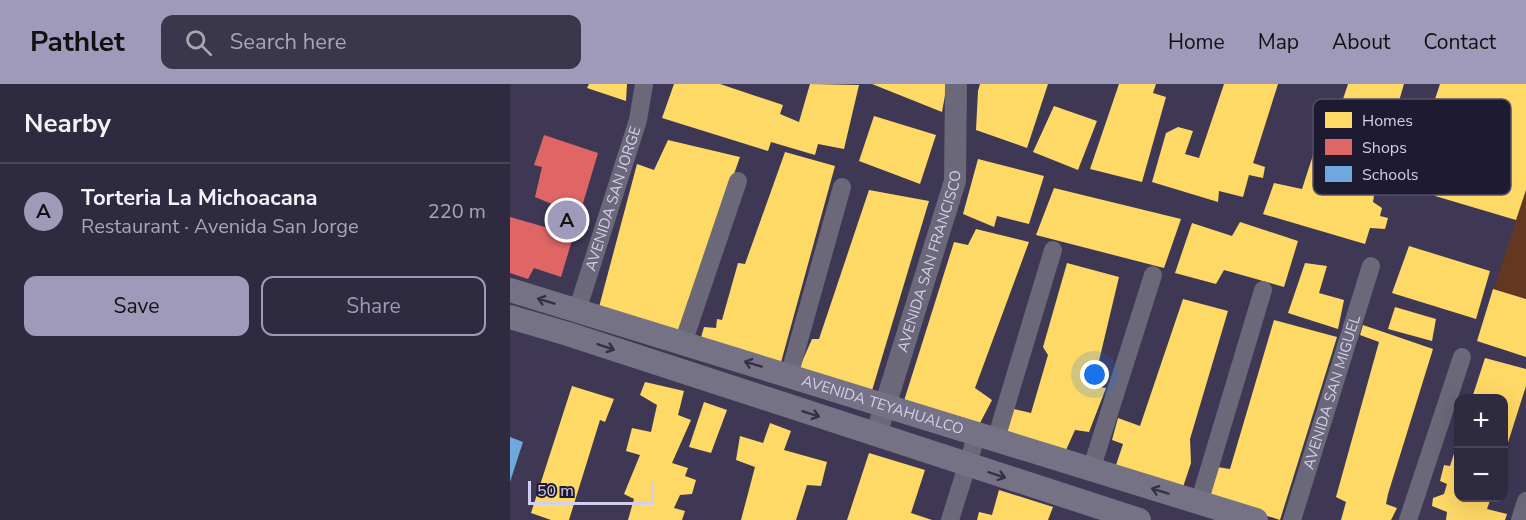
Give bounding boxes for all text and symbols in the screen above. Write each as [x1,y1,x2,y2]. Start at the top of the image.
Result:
search box [161,15,581,69]
text: Pathlet [30,23,125,61]
icon: search [182,26,215,59]
text: Search here [230,27,346,57]
text: Home [1168,28,1225,56]
text: Map [1258,28,1299,56]
text: About [1332,28,1390,56]
text: Contact [1423,28,1496,56]
legend [1313,99,1511,195]
text: Nearby [24,106,111,141]
text: Homes [1362,110,1413,132]
street label: AVENIDA SAN JORGE [580,124,645,274]
text: Shops [1362,137,1407,159]
text: Schools [1362,164,1418,186]
street label: AVENIDA SAN FRANCISCO [892,170,965,355]
text: Torteria La Michoacana [81,183,318,213]
text: A [36,198,51,225]
text: 220 m [428,198,486,225]
pin: A [548,198,586,242]
text: Restaurant · Avenida San Jorge [81,213,359,240]
button: Save [24,276,249,336]
button: Share [261,276,486,336]
one-way arrow [537,295,556,306]
street label: AVENIDA SAN MIGUEL [1298,312,1365,472]
one-way arrow [596,342,615,353]
one-way arrow [744,358,763,369]
your location [1080,360,1109,389]
street label: AVENIDA TEYAHUALCO [799,371,966,439]
map controls [1454,394,1508,502]
button: + [1454,394,1508,448]
one-way arrow [801,409,820,420]
button: − [1454,448,1508,502]
one-way arrow [987,470,1006,481]
scale bar [528,478,654,506]
text: 50 m [537,480,574,502]
one-way arrow [1151,485,1170,496]

